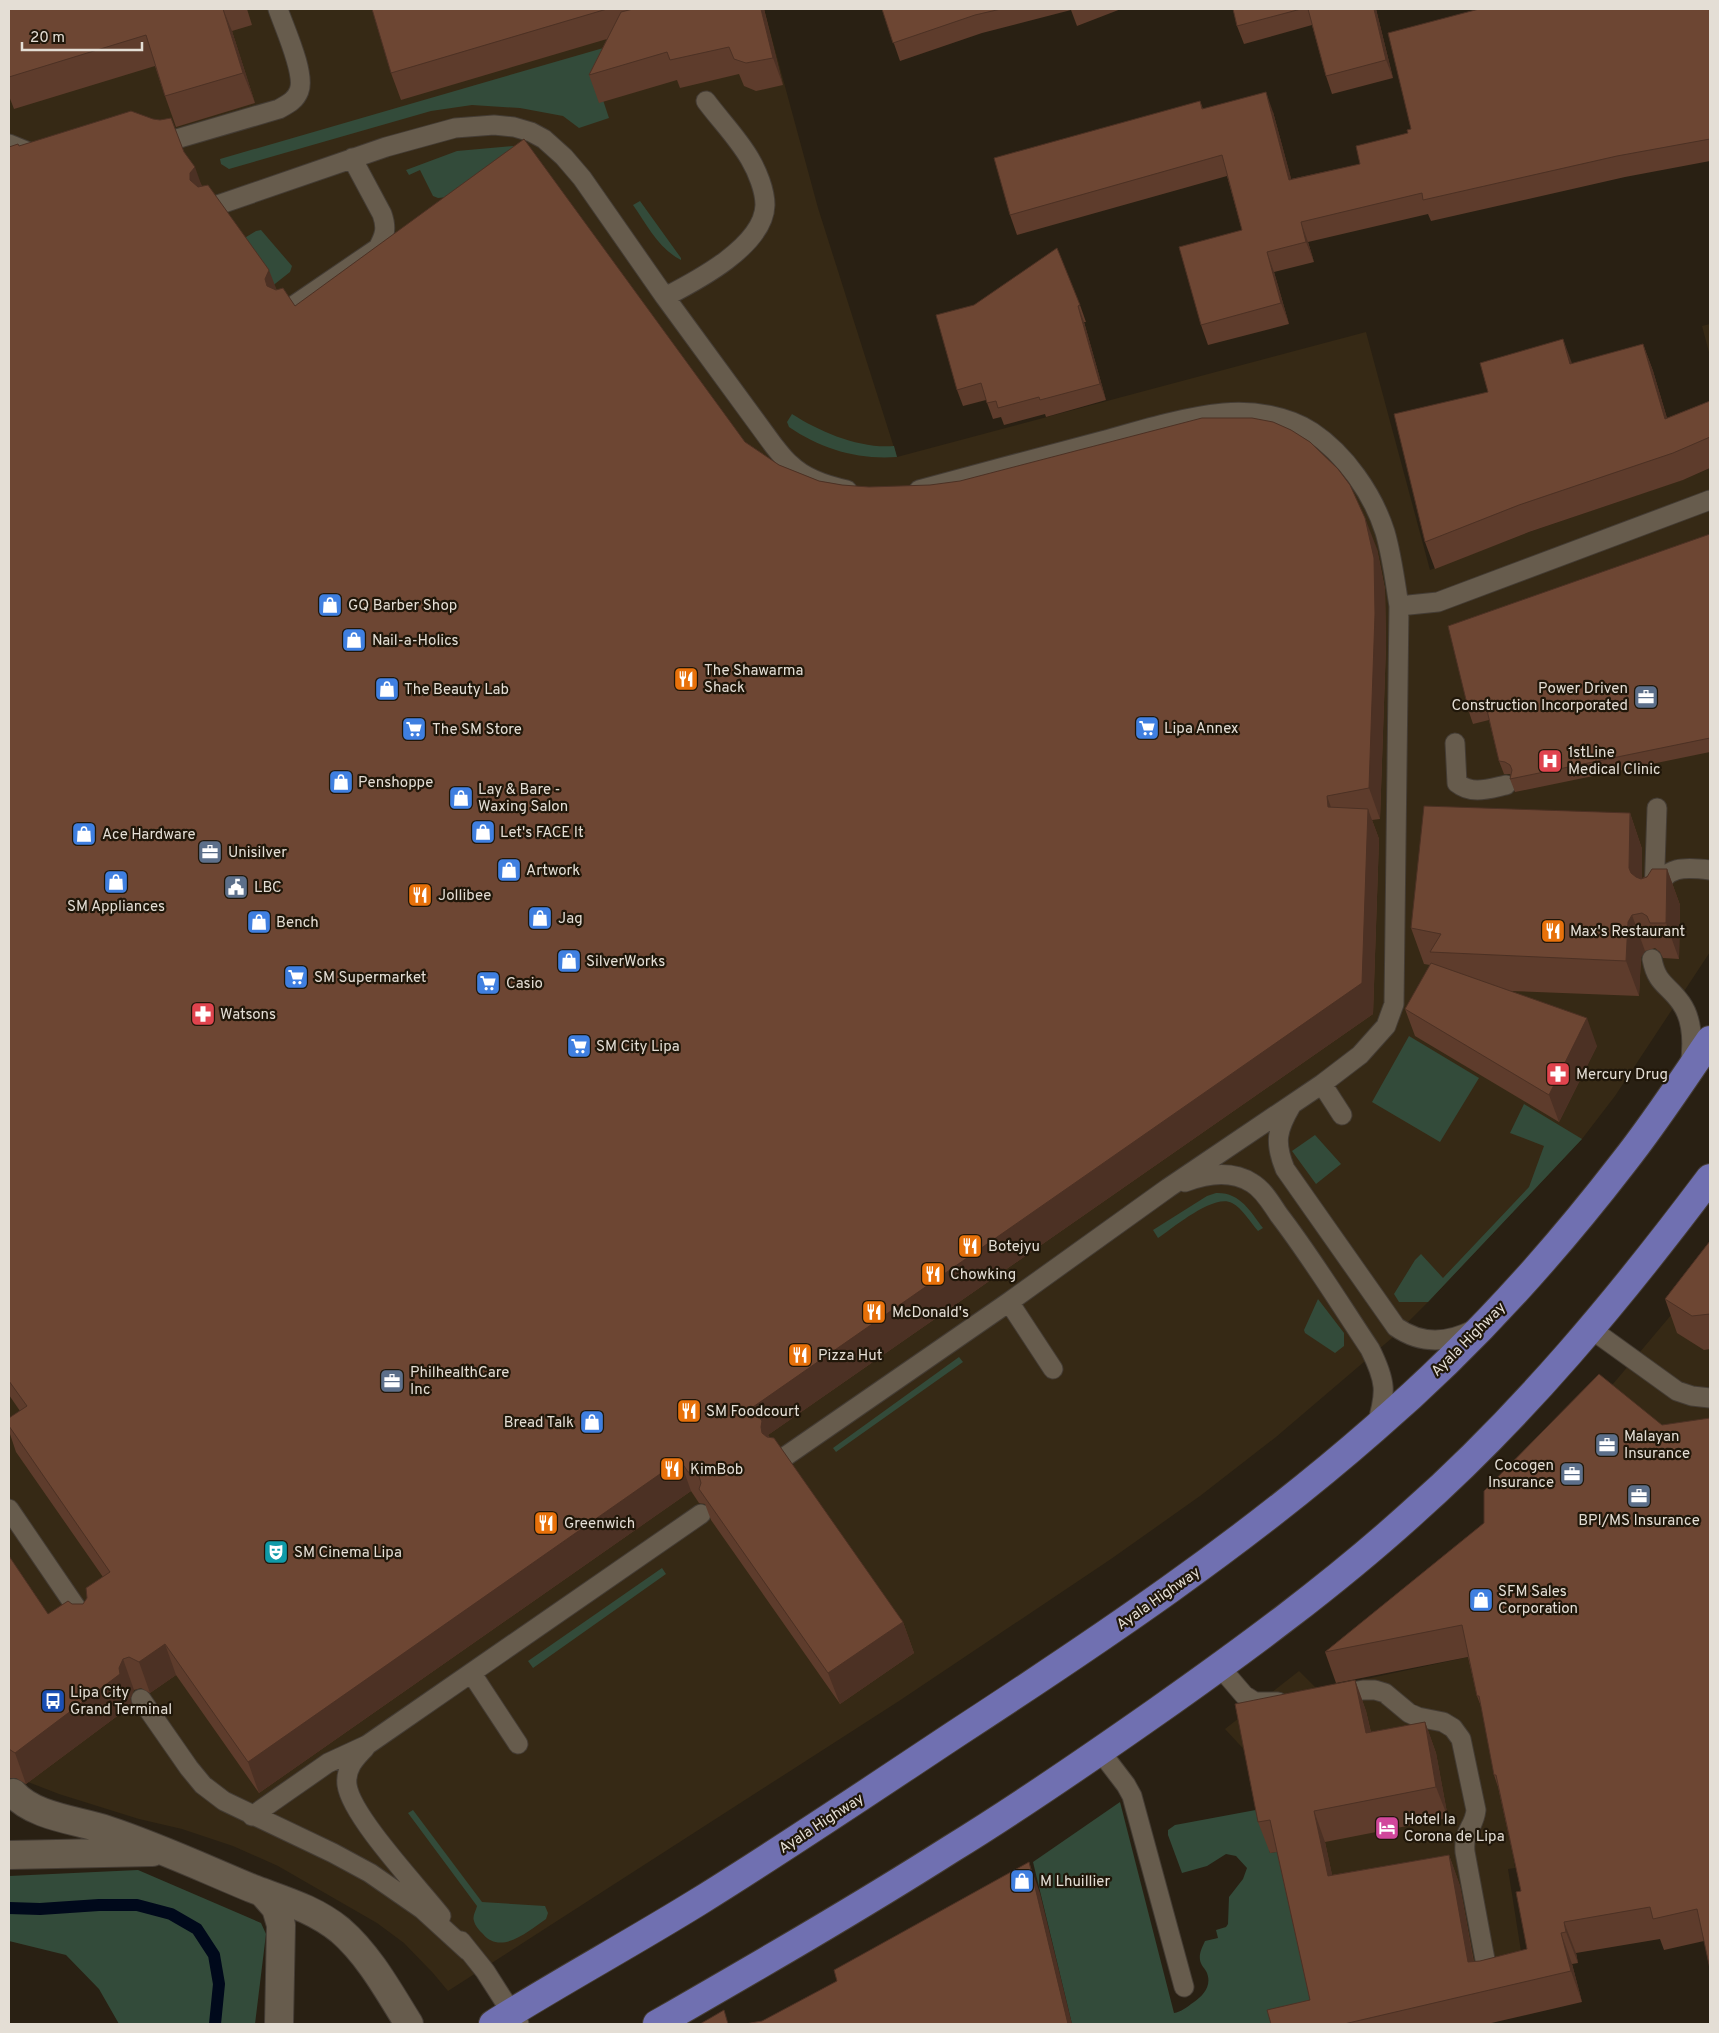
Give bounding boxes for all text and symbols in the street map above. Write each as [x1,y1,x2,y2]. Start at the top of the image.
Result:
scale bar [22,20,142,52]
text: 20 m [30,29,65,48]
shop icon: GQ Barber Shop [317,592,343,618]
place label: GQ Barber Shop [348,597,457,616]
shop icon: Nail-a-Holics [341,627,367,653]
place label: Nail-a-Holics [372,632,459,651]
place label: The Shawarma Shack [704,662,803,698]
restaurant icon: The Shawarma Shack [673,666,699,692]
shop icon: The Beauty Lab [374,676,400,702]
place label: Power Driven Construction Incorporated [1452,680,1628,716]
place label: The Beauty Lab [404,681,509,700]
office icon: Power Driven Construction Incorporated [1633,684,1659,710]
supermarket icon: Lipa Annex [1134,715,1160,741]
supermarket icon: The SM Store [401,716,427,742]
place label: Lipa Annex [1164,720,1239,739]
place label: The SM Store [432,721,522,740]
place label: 1stLine Medical Clinic [1568,744,1661,780]
hospital icon: 1stLine Medical Clinic [1537,748,1563,774]
shop icon: Penshoppe [328,769,354,795]
place label: Penshoppe [358,774,433,793]
place label: Lay & Bare - Waxing Salon [478,781,568,817]
shop icon: Lay & Bare - Waxing Salon [448,785,474,811]
shop icon: Let's FACE It [470,819,496,845]
shop icon: Ace Hardware [71,821,97,847]
place label: Let's FACE It [500,824,584,843]
place label: Ace Hardware [102,826,195,845]
office icon: Unisilver [197,839,223,865]
place label: Unisilver [228,844,287,863]
shop icon: Artwork [496,857,522,883]
place label: Artwork [526,862,580,881]
shop icon: SM Appliances [103,869,129,895]
public building icon: LBC [223,874,249,900]
place label: LBC [254,879,282,898]
restaurant icon: Jollibee [407,882,433,908]
place label: Jollibee [438,887,491,906]
place label: SM Appliances [67,898,165,917]
shop icon: Jag [527,905,553,931]
shop icon: Bench [246,909,272,935]
place label: Jag [558,910,583,929]
place label: Bench [276,914,319,933]
restaurant icon: Max's Restaurant [1540,918,1566,944]
place label: Max's Restaurant [1570,923,1685,942]
shop icon: SilverWorks [556,948,582,974]
place label: SilverWorks [586,953,665,972]
supermarket icon: SM Supermarket [283,964,309,990]
place label: SM Supermarket [314,969,427,988]
supermarket icon: Casio [475,970,501,996]
place label: Casio [506,975,543,994]
pharmacy icon: Watsons [190,1001,216,1027]
place label: Watsons [220,1006,276,1025]
supermarket icon: SM City Lipa [566,1033,592,1059]
place label: SM City Lipa [596,1038,680,1057]
pharmacy icon: Mercury Drug [1545,1061,1571,1087]
place label: Mercury Drug [1576,1066,1668,1085]
restaurant icon: Botejyu [957,1233,983,1259]
place label: Botejyu [988,1238,1040,1257]
restaurant icon: Chowking [920,1261,946,1287]
place label: Chowking [950,1266,1016,1285]
restaurant icon: McDonald's [861,1299,887,1325]
street label: Ayala Highway [1428,1299,1510,1381]
place label: McDonald's [892,1304,969,1323]
restaurant icon: Pizza Hut [787,1342,813,1368]
place label: Pizza Hut [818,1347,882,1366]
place label: PhilhealthCare Inc [410,1364,509,1400]
office icon: PhilhealthCare Inc [379,1368,405,1394]
restaurant icon: SM Foodcourt [676,1398,702,1424]
place label: SM Foodcourt [706,1403,800,1422]
shop icon: Bread Talk [579,1409,605,1435]
place label: Bread Talk [504,1414,574,1433]
place label: Malayan Insurance [1624,1428,1690,1464]
office icon: Malayan Insurance [1594,1432,1620,1458]
restaurant icon: KimBob [659,1456,685,1482]
place label: Cocogen Insurance [1488,1457,1554,1493]
place label: KimBob [690,1461,743,1480]
office icon: Cocogen Insurance [1559,1461,1585,1487]
office icon: BPI/MS Insurance [1626,1483,1652,1509]
restaurant icon: Greenwich [533,1510,559,1536]
place label: BPI/MS Insurance [1578,1512,1700,1531]
place label: Greenwich [564,1515,635,1534]
theatre icon: SM Cinema Lipa [263,1539,289,1565]
place label: SM Cinema Lipa [294,1544,402,1563]
street label: Ayala Highway [1113,1563,1204,1635]
place label: SFM Sales Corporation [1498,1583,1578,1619]
shop icon: SFM Sales Corporation [1468,1587,1494,1613]
place label: Lipa City Grand Terminal [70,1684,172,1720]
bus stop icon: Lipa City Grand Terminal [40,1688,66,1714]
street label: Ayala Highway [776,1790,868,1859]
place label: Hotel la Corona de Lipa [1404,1811,1505,1847]
hotel icon: Hotel la Corona de Lipa [1374,1815,1400,1841]
shop icon: M Lhuillier [1009,1868,1035,1894]
place label: M Lhuillier [1040,1873,1111,1892]

